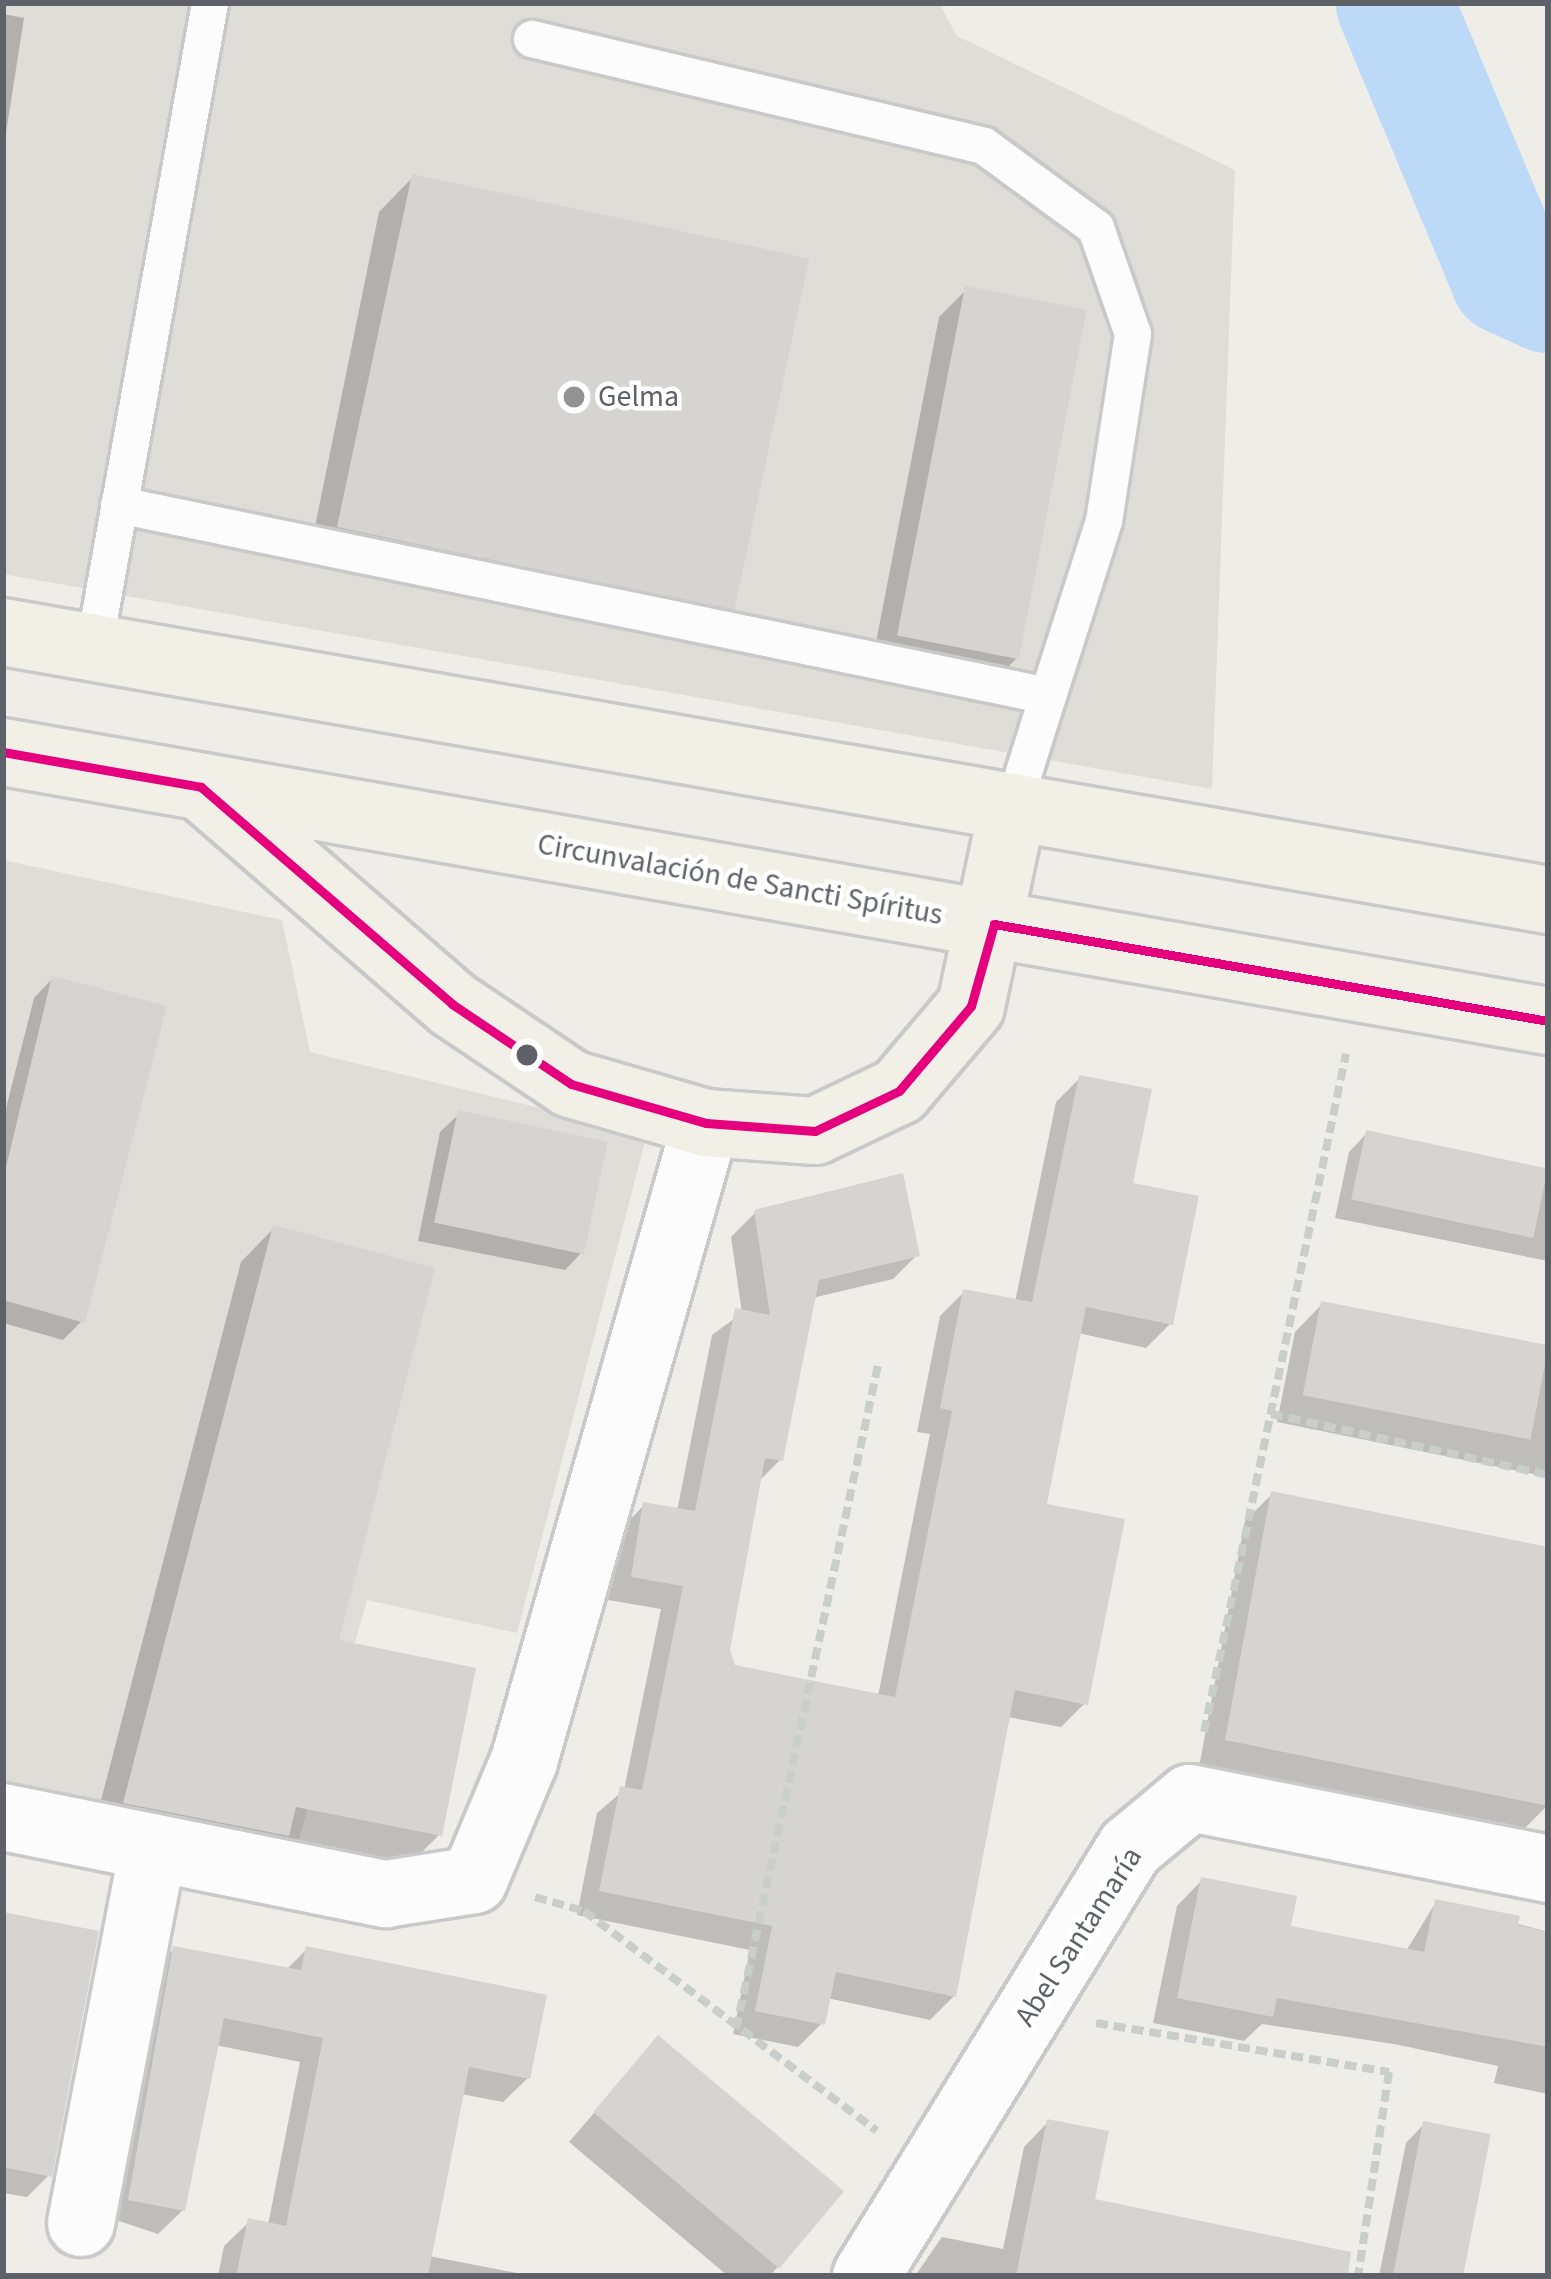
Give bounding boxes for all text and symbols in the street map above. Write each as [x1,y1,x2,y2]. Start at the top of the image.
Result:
place label: Gelma [598,379,679,415]
marker: Gelma [561,384,587,410]
street label: Circunvalación de Sancti Spíritus [535,827,945,933]
unlabelled marker [516,1044,538,1066]
street label: Abel Santamaría [1008,1841,1150,2033]

